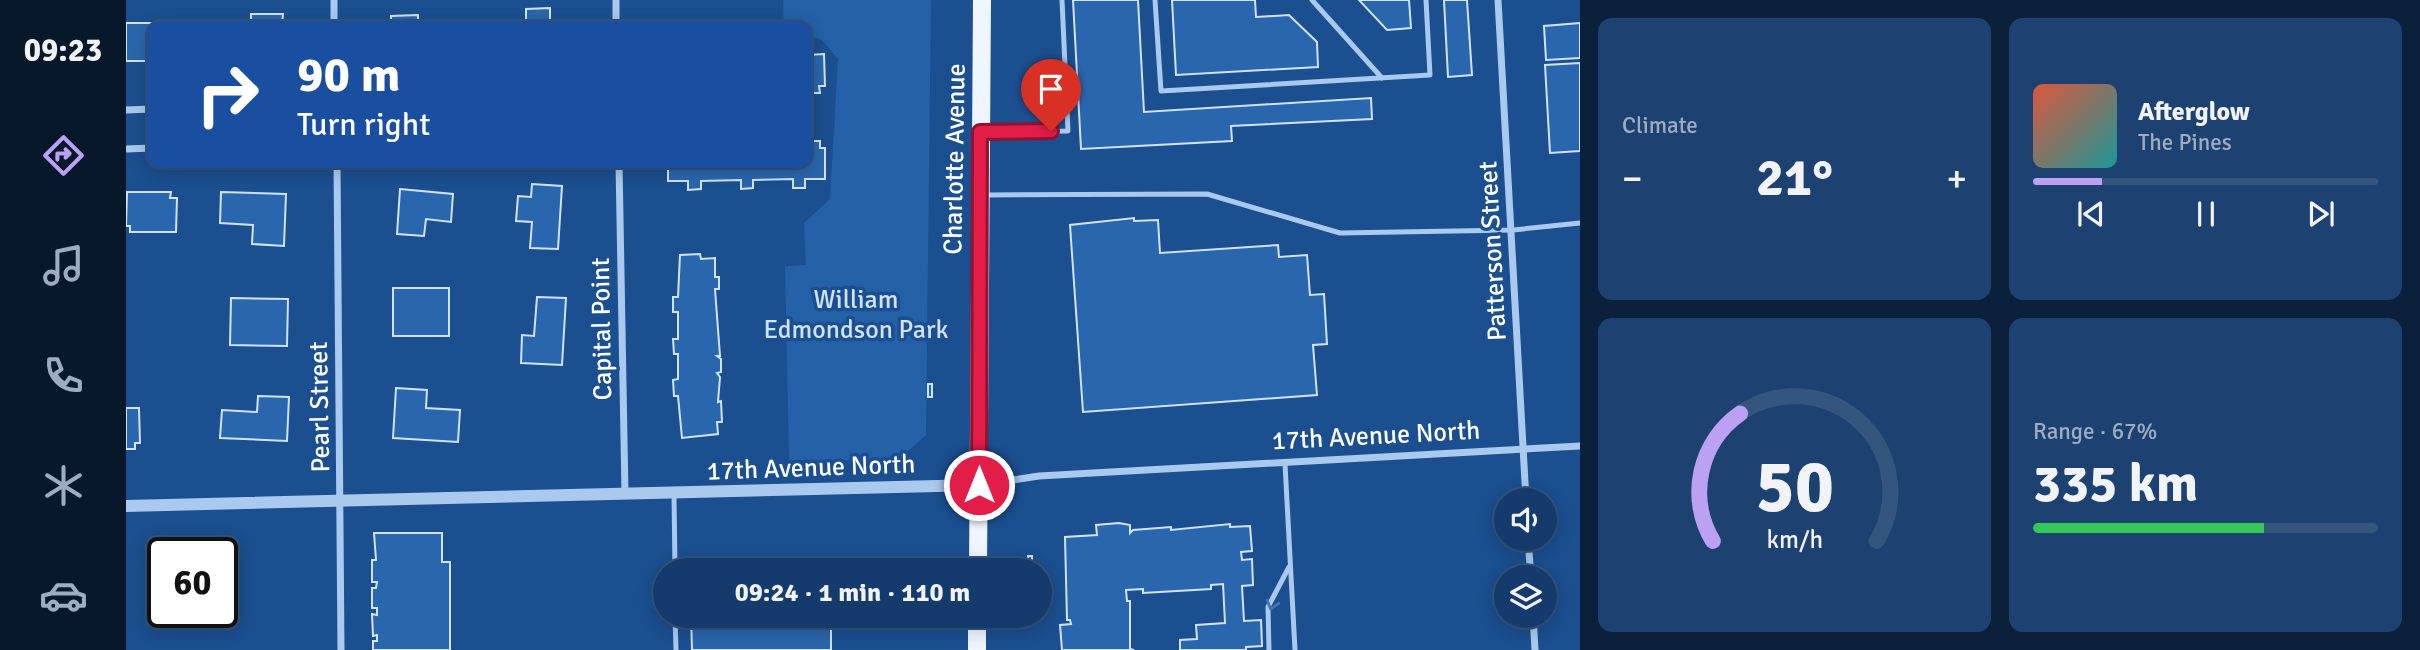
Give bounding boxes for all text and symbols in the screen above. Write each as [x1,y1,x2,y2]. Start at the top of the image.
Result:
text: 09:23 [24,31,102,70]
text: 90 m [297,45,400,105]
icon: right [182,49,273,140]
pin [1021,59,1081,131]
street label: Charlotte Avenue [937,63,973,255]
icon: arrive [1032,70,1070,108]
text: Afterglow [2138,96,2250,128]
text: Turn right [297,105,430,144]
text: Climate [1622,111,1698,140]
text: The Pines [2138,128,2232,157]
icon: directions [39,131,88,180]
text: 21° [1756,146,1833,210]
text: − [1622,155,1643,202]
text: + [1946,155,1967,202]
street label: Patterson Street [1472,160,1514,342]
icon: previous [2072,195,2110,233]
icon: pause [2187,195,2225,233]
icon: next [2302,195,2340,233]
icon: music [39,241,88,290]
street label: Capital Point [585,257,619,401]
park label: William Edmondson Park [763,284,949,346]
street label: Pearl Street [303,341,337,473]
icon: phone [39,351,88,400]
street label: 17th Avenue North [1271,415,1481,457]
text: Range · 67% [2033,417,2157,446]
text: 50 [1755,443,1834,532]
street label: 17th Avenue North [706,448,916,488]
position arrow [942,448,1016,522]
text: 335 km [2033,452,2198,516]
icon: climate [39,461,88,510]
map controls [1494,488,1557,628]
button: sound [1494,488,1557,551]
text: km/h [1766,524,1823,555]
speed limit sign: 60 [147,537,238,628]
button: layers [1494,565,1557,628]
icon: car [39,571,88,620]
text: 09:24 · 1 min · 110 m [735,577,970,609]
one-way arrow [1265,598,1280,611]

